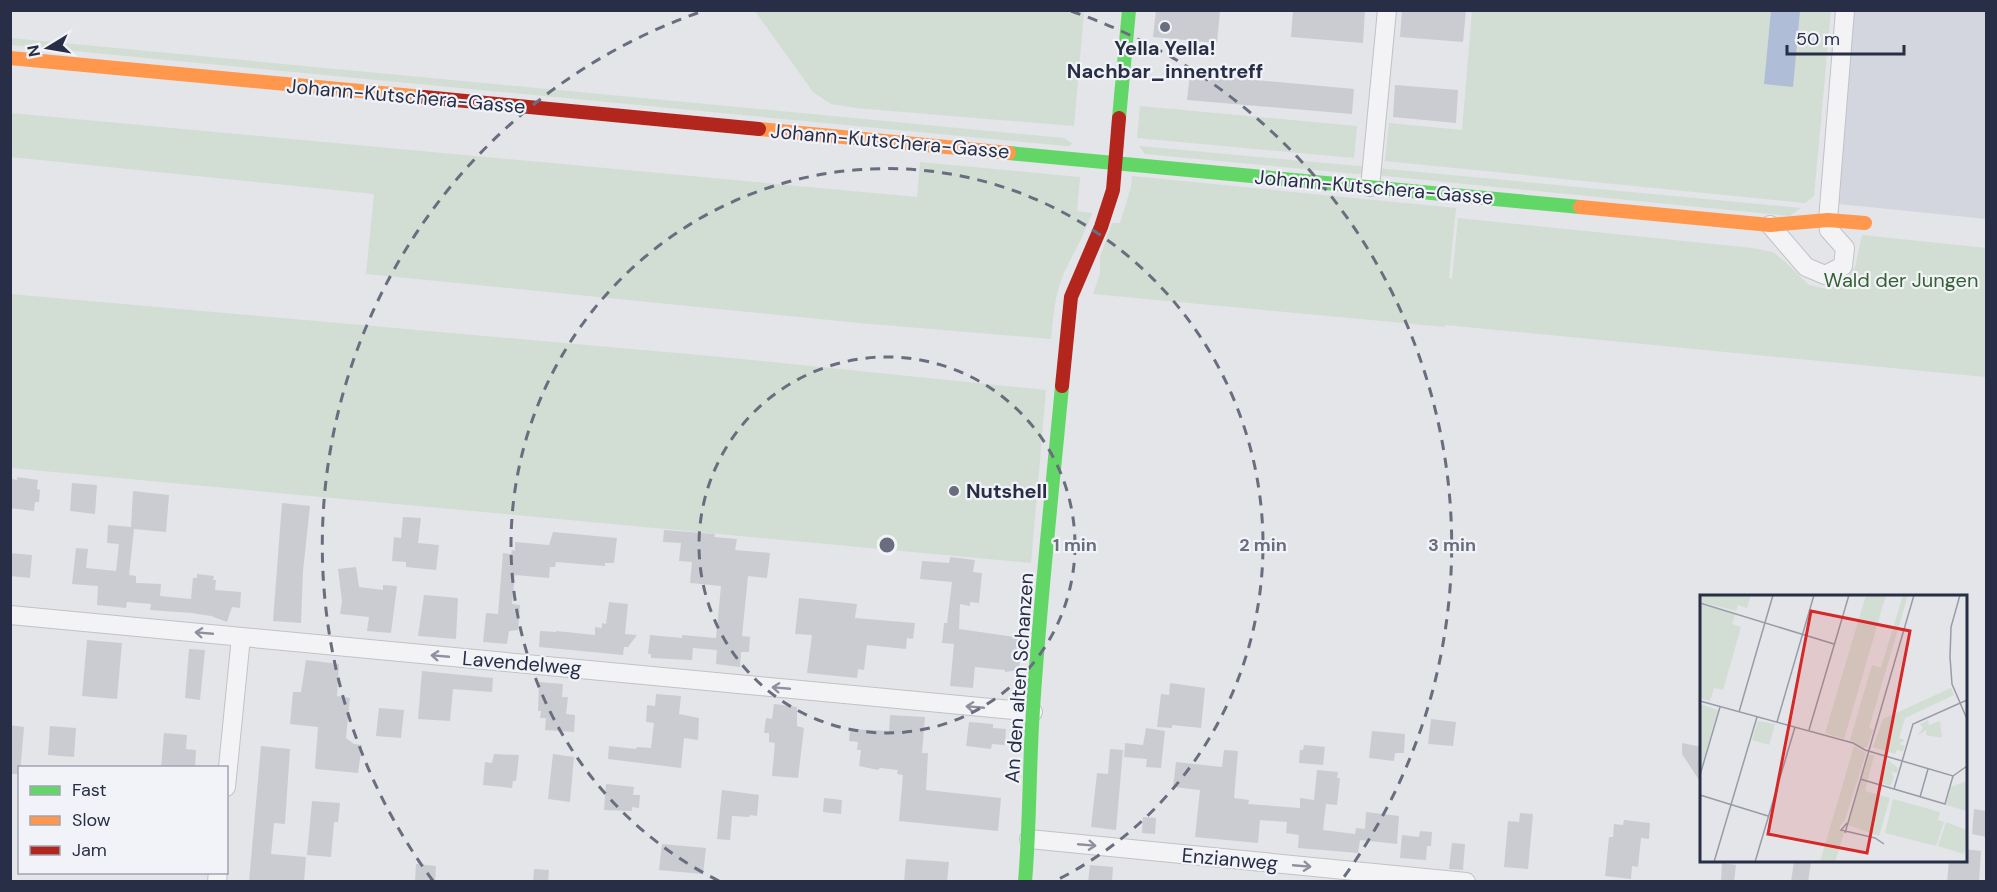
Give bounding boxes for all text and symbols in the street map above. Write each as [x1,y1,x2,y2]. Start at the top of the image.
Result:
north arrow [18,18,78,78]
scale bar [1787,18,1904,56]
marker: Yella Yella! Nachbar_innentreff [1158,20,1172,34]
text: 50 m [1796,27,1840,51]
place label: Yella Yella! Nachbar_innentreff [1067,35,1263,84]
text: N [22,43,45,58]
street label: Johann-Kutschera-Gasse [286,73,526,119]
street label: Johann-Kutschera-Gasse [770,118,1010,164]
street label: Johann-Kutschera-Gasse [1254,164,1494,210]
park label: Wald der Jungen [1824,267,1978,293]
place label: Nutshell [966,478,1047,504]
marker: Nutshell [947,484,961,498]
text: 1 min [1053,533,1097,557]
text: 2 min [1239,533,1287,557]
text: 3 min [1428,533,1476,557]
centre of rings [877,535,897,555]
street label: An den alten Schanzen [999,572,1039,784]
inset map [1700,595,1967,862]
one-way arrow [195,627,215,638]
street label: Lavendelweg [461,645,583,681]
one-way arrow [431,650,451,661]
one-way arrow [771,682,791,693]
one-way arrow [965,701,985,712]
legend [18,766,228,874]
text: Fast [72,778,107,802]
text: Slow [72,808,111,832]
text: Jam [72,838,107,862]
one-way arrow [1076,840,1096,851]
street label: Enzianweg [1181,842,1279,876]
one-way arrow [1291,861,1311,872]

